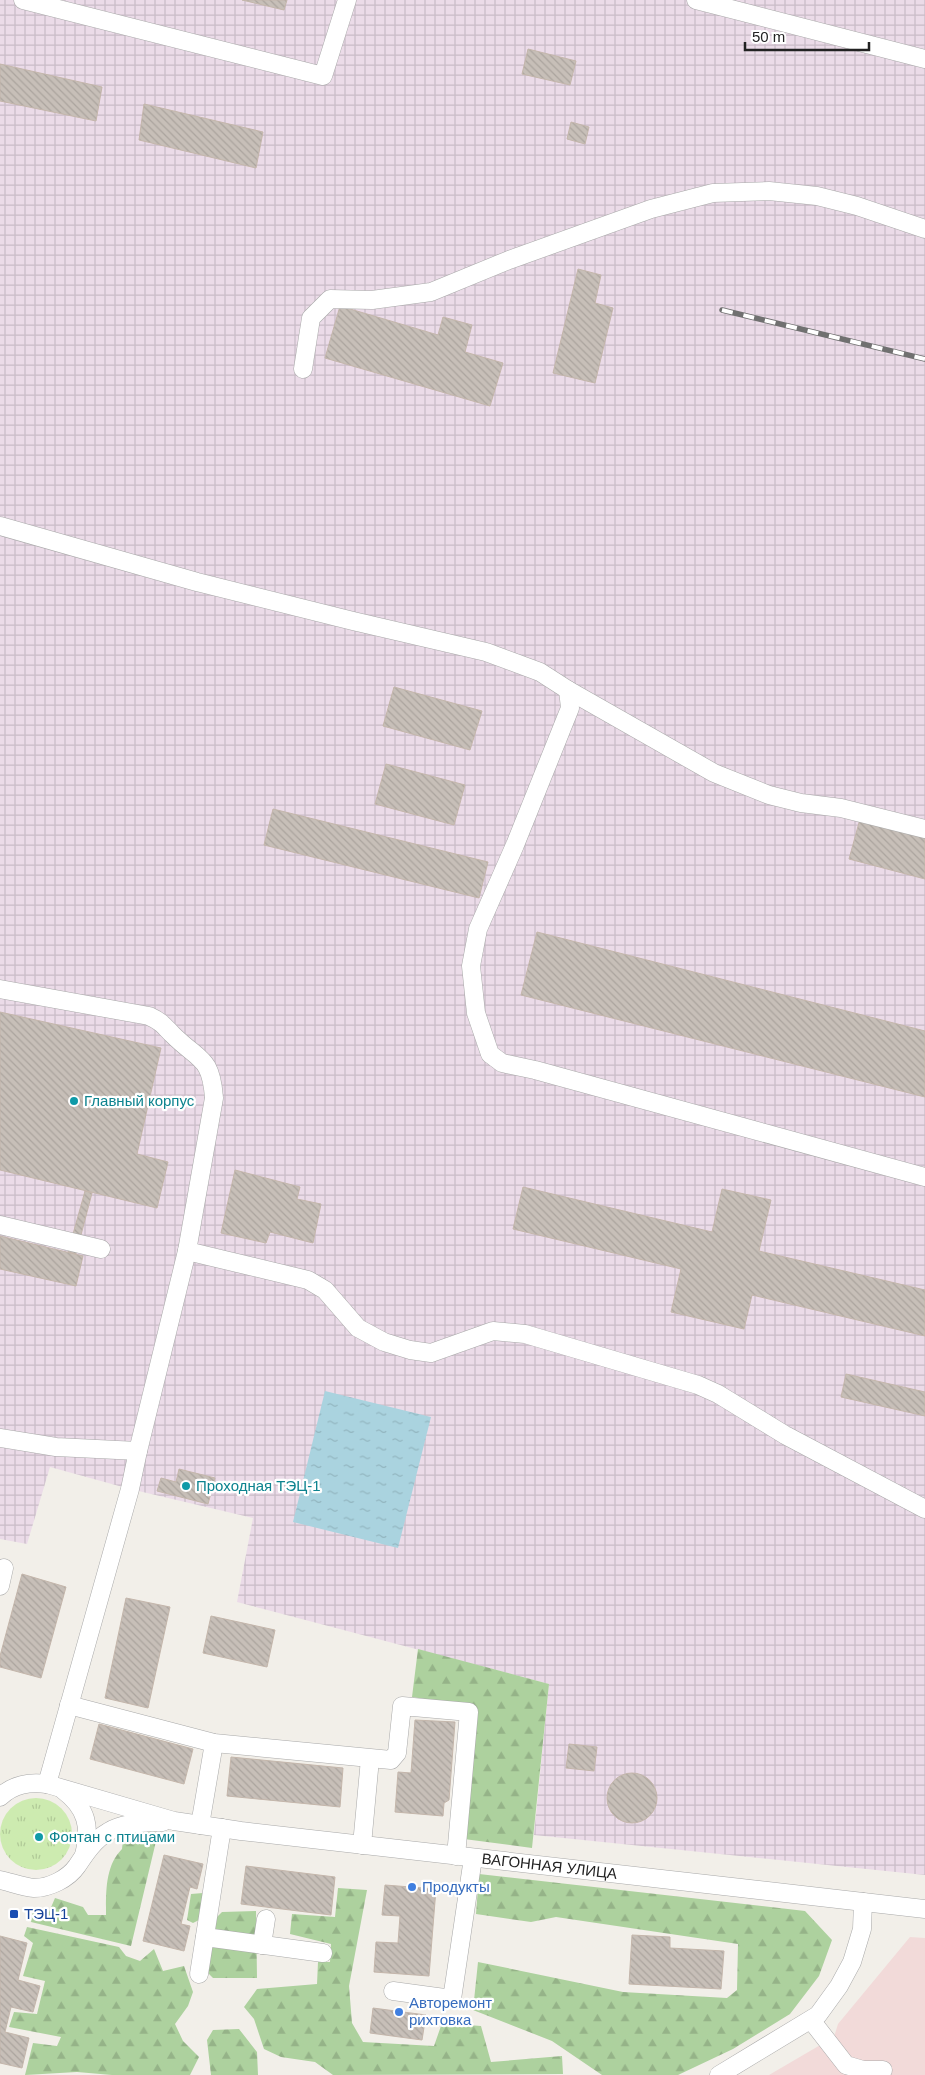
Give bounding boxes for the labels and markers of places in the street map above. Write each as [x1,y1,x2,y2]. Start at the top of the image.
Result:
place label: Главный корпус [84,1092,195,1109]
marker: Главный корпус [68,1095,80,1107]
place label: Проходная ТЭЦ-1 [196,1477,321,1494]
marker: Проходная ТЭЦ-1 [180,1480,192,1492]
place label: Фонтан с птицами [49,1828,175,1845]
marker: Фонтан с птицами [33,1831,45,1843]
place label: Продукты [422,1878,490,1895]
marker: Продукты [406,1881,418,1893]
place label: ТЭЦ-1 [24,1905,68,1922]
marker: ТЭЦ-1 [8,1908,20,1920]
place label: Авторемонт рихтовка [409,1994,492,2028]
marker: Авторемонт рихтовка [393,2006,405,2018]

